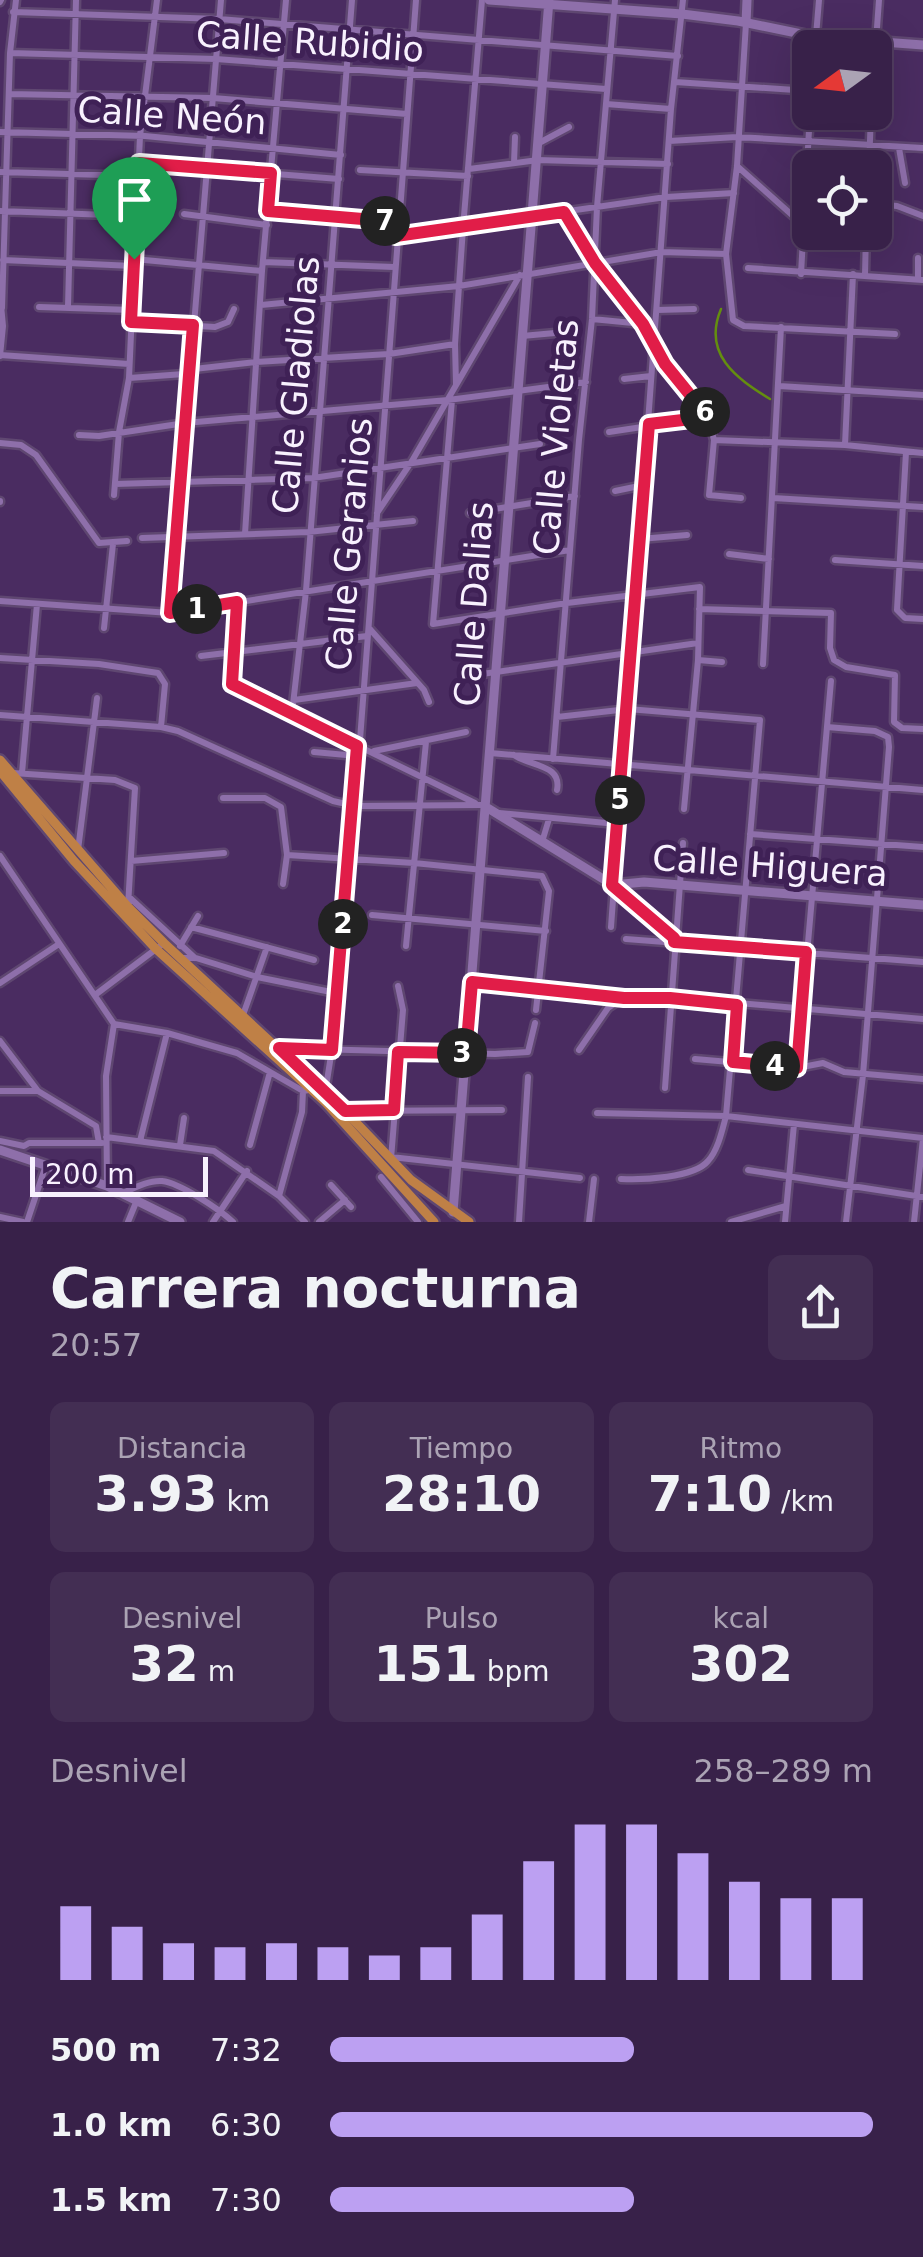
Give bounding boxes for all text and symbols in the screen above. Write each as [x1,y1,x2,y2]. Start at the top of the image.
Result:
street label: Calle Rubidio [195,14,425,70]
north arrow [792,30,892,130]
map controls [792,30,892,250]
street label: Calle Neón [76,89,268,143]
button: locate [792,150,892,250]
pin [92,157,177,260]
icon: arrive [107,172,162,227]
pin: 7 [360,196,410,246]
text: 7 [375,204,395,237]
street label: Calle Gladiolas [265,254,327,516]
street label: Calle Violetas [526,317,586,557]
pin: 6 [680,387,730,437]
text: 6 [695,395,715,428]
street label: Calle Geranios [318,416,380,672]
street label: Calle Dalias [447,500,501,708]
pin: 1 [172,584,222,634]
text: 1 [187,592,207,625]
pin: 5 [595,775,645,825]
text: 5 [610,783,630,816]
street label: Calle Higuera [651,838,889,894]
pin: 2 [318,899,368,949]
text: 2 [333,907,353,940]
pin: 3 [437,1028,487,1078]
text: 3 [452,1036,472,1069]
pin: 4 [750,1041,800,1091]
text: 4 [765,1049,785,1082]
scale bar [30,1152,208,1196]
text: 200 m [45,1158,135,1191]
button: share [768,1255,873,1360]
text: Carrera nocturna [50,1256,581,1320]
text: 20:57 [50,1326,142,1364]
text: Distancia [117,1432,247,1465]
text: Tiempo [410,1432,513,1465]
text: Ritmo [700,1432,782,1465]
text: 3.93 [94,1465,218,1523]
text: 28:10 [382,1465,541,1523]
text: 7:10 [648,1465,772,1523]
text: km [218,1485,270,1518]
text: /km [772,1485,834,1518]
text: Desnivel [122,1602,242,1635]
text: Pulso [425,1602,498,1635]
text: kcal [713,1602,769,1635]
text: 32 [129,1635,199,1693]
text: 151 [373,1635,478,1693]
text: 302 [689,1635,793,1693]
text: m [199,1655,235,1688]
text: bpm [478,1655,550,1688]
text: Desnivel [50,1752,188,1790]
text: 258–289 m [694,1752,873,1790]
text: 500 m [50,2031,161,2069]
text: 7:32 [210,2031,282,2069]
text: 1.0 km [50,2106,172,2144]
text: 6:30 [210,2106,282,2144]
text: 1.5 km [50,2181,172,2219]
text: 7:30 [210,2181,282,2219]

